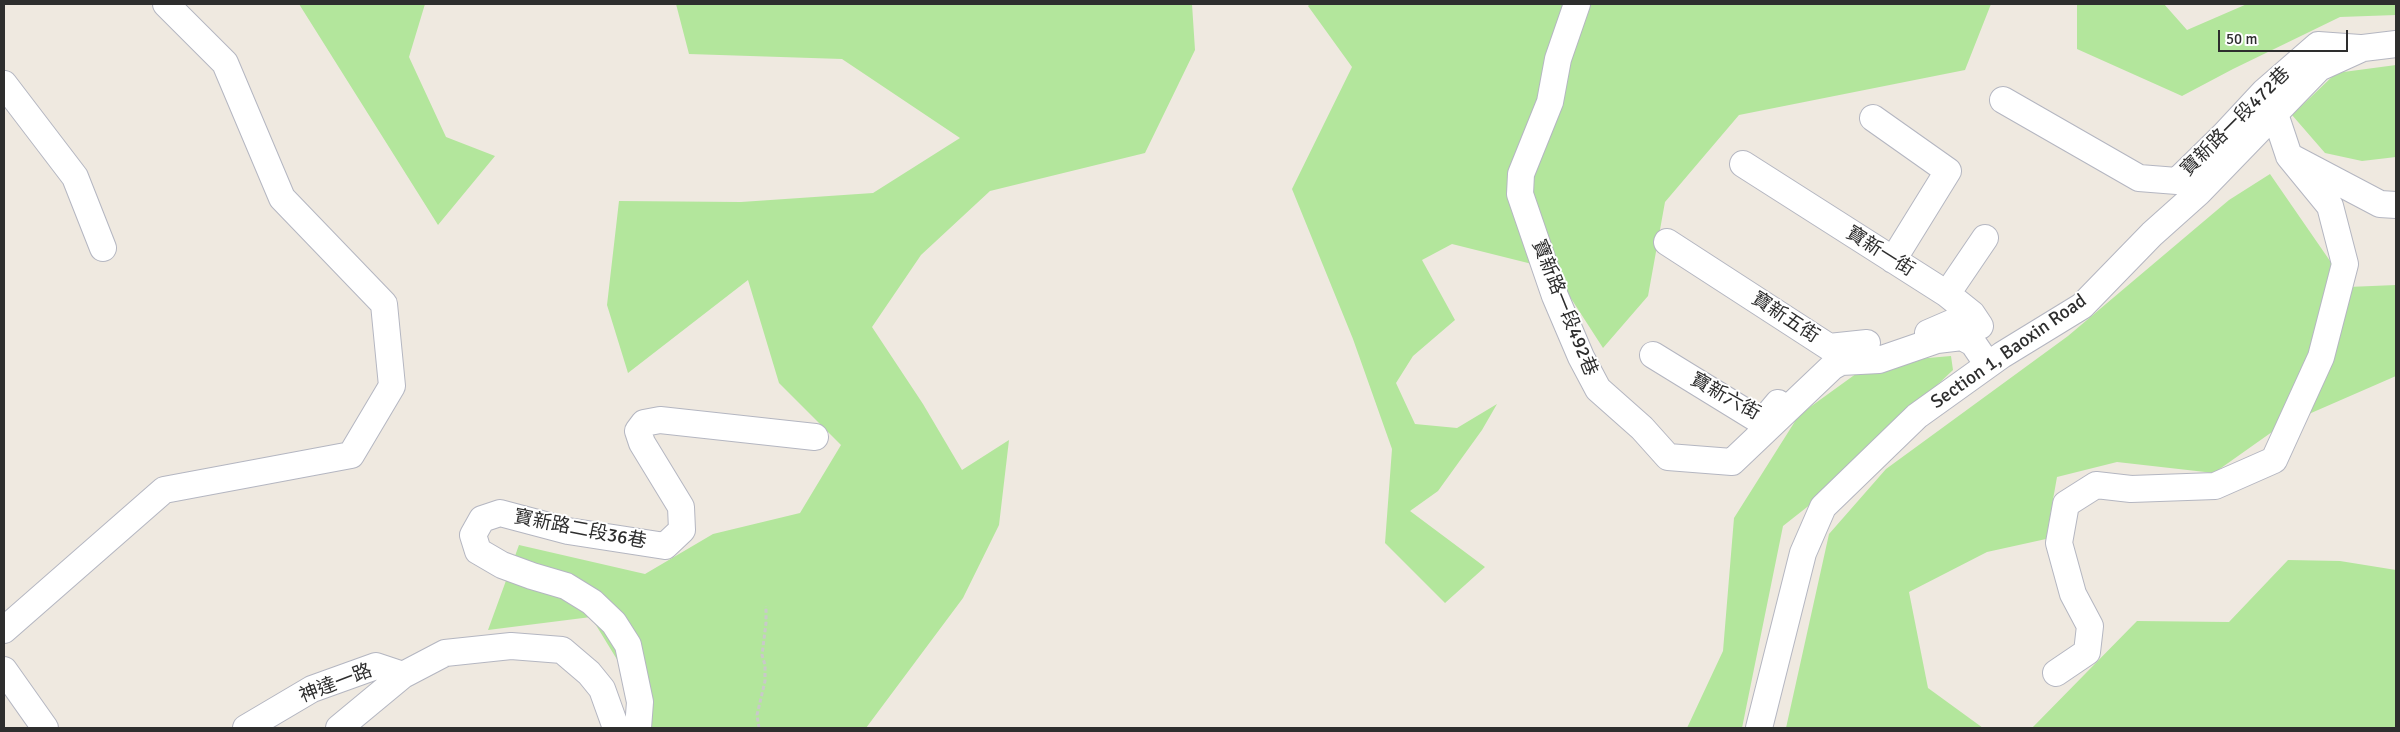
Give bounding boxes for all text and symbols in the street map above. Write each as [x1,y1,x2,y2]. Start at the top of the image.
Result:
scale bar [2220,20,2350,52]
text: 50 m [2226,30,2257,48]
street label: 寶新路一段472巷 [2177,63,2295,181]
street label: 寶新一街 [1842,222,1918,282]
street label: 寶新路一段492巷 [1526,237,1602,379]
street label: 寶新五街 [1747,288,1823,348]
street label: Section 1, Baoxin Road [1927,290,2091,414]
street label: 寶新六街 [1686,369,1764,425]
street label: 寶新路二段36巷 [512,506,648,554]
street label: 神達一路 [296,660,376,708]

